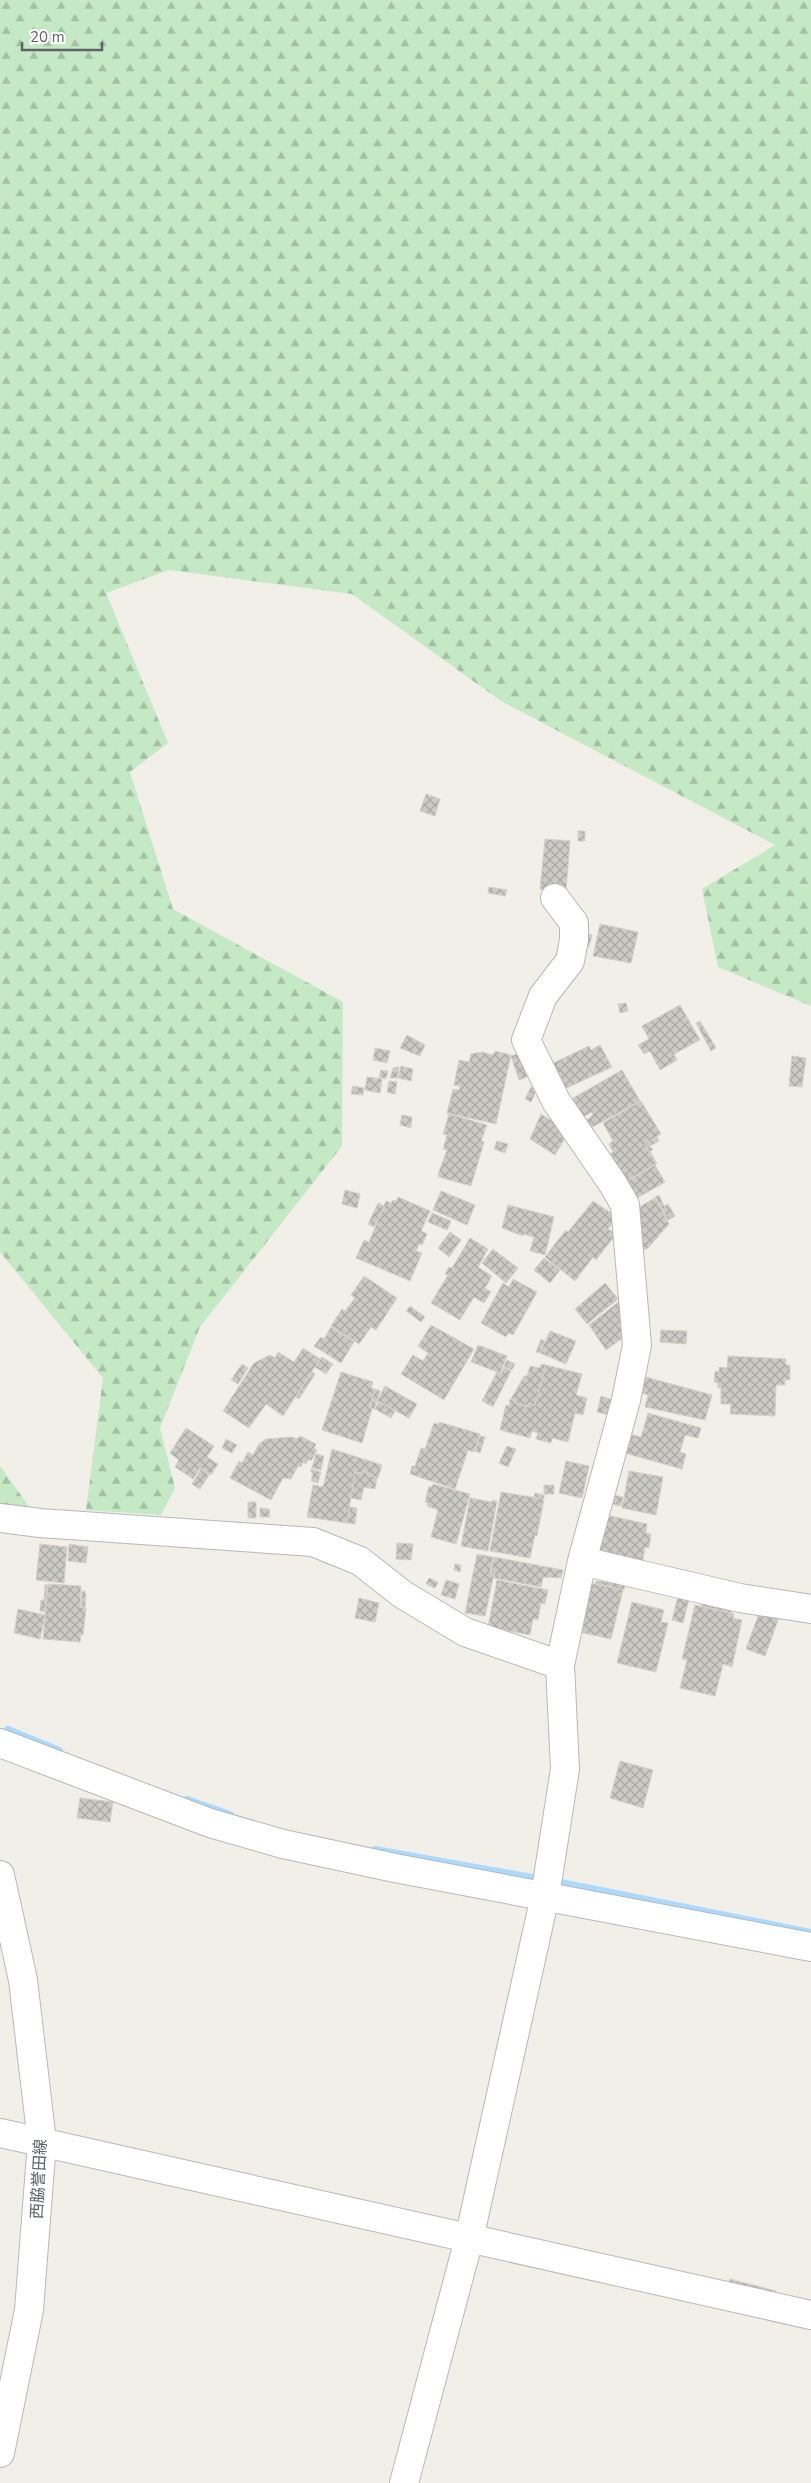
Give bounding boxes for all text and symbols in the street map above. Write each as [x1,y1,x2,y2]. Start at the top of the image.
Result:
scale bar [22,20,102,52]
text: 20 m [30,27,65,47]
street label: 西脇誉田線 [26,2139,52,2220]

